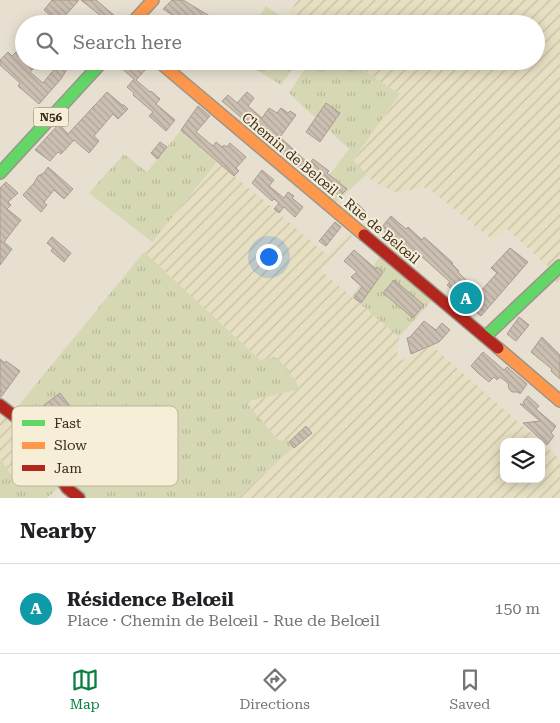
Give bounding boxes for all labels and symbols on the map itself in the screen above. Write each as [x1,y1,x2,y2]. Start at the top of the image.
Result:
road number: N56 [34,108,68,126]
street label: Chemin de Belœil - Rue de Belœil [239,109,424,267]
your location [256,244,282,270]
pin: A [450,279,482,317]
legend [12,406,178,486]
text: Fast [54,415,81,431]
text: Slow [54,437,87,453]
text: Jam [54,460,82,476]

